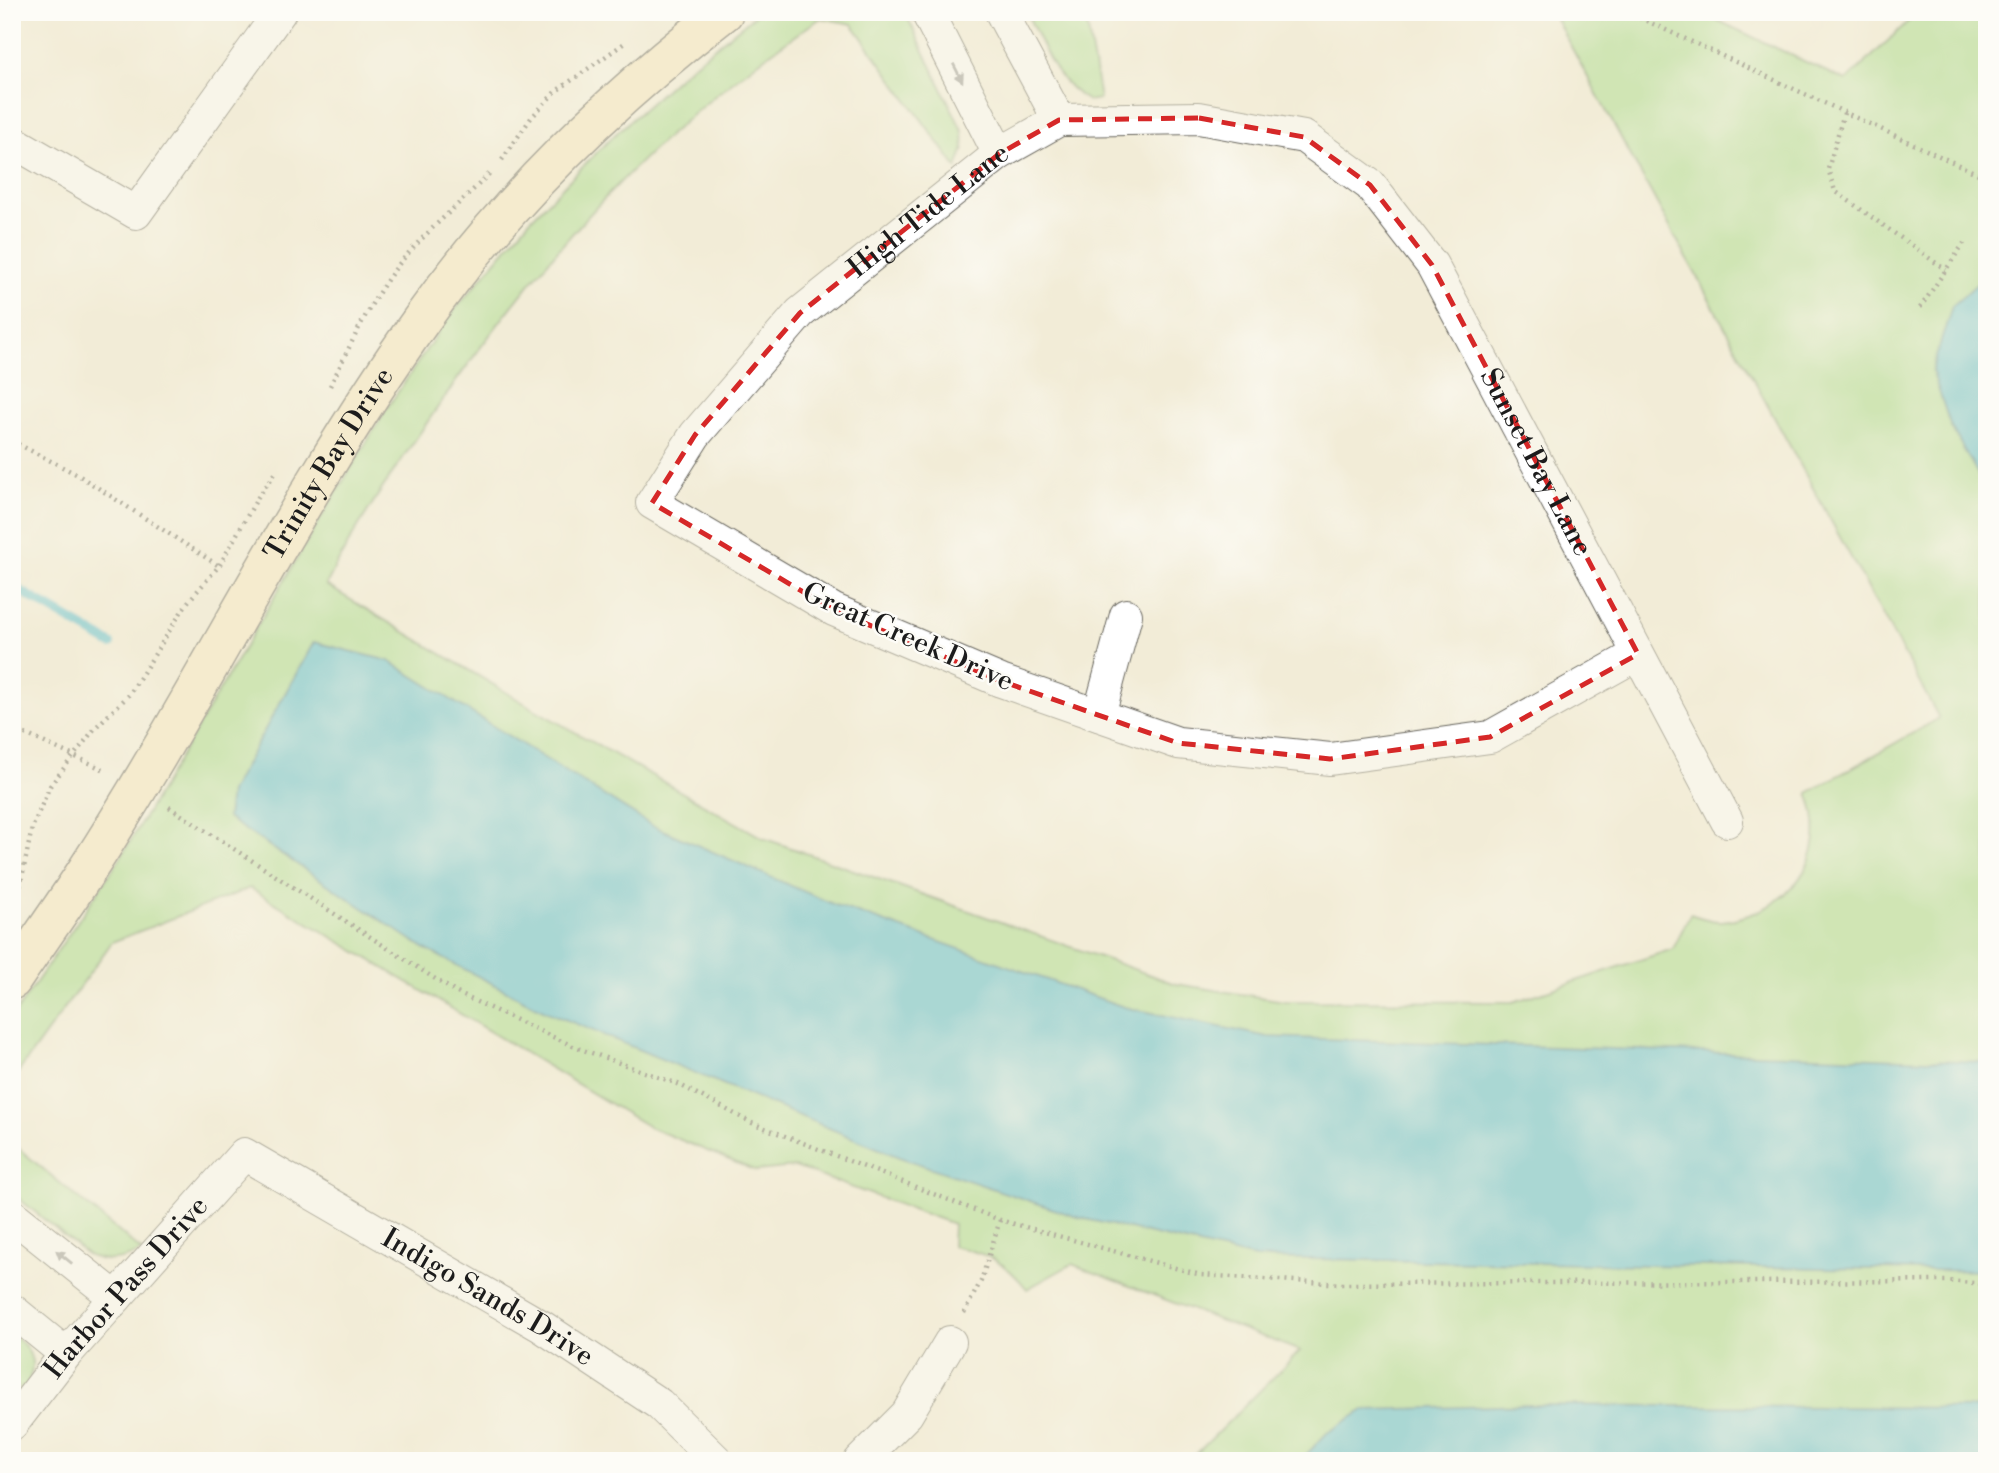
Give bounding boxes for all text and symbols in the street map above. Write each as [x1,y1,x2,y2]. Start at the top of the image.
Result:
one-way arrow [952,63,963,83]
street label: High Tide Lane [841,135,1015,285]
street label: Trinity Bay Drive [256,361,401,566]
street label: Sunset Bay Lane [1473,362,1601,562]
street label: Great Creek Drive [797,575,1019,699]
street label: Harbor Pass Drive [36,1189,216,1385]
street label: Indigo Sands Drive [376,1220,601,1374]
one-way arrow [55,1250,73,1264]

